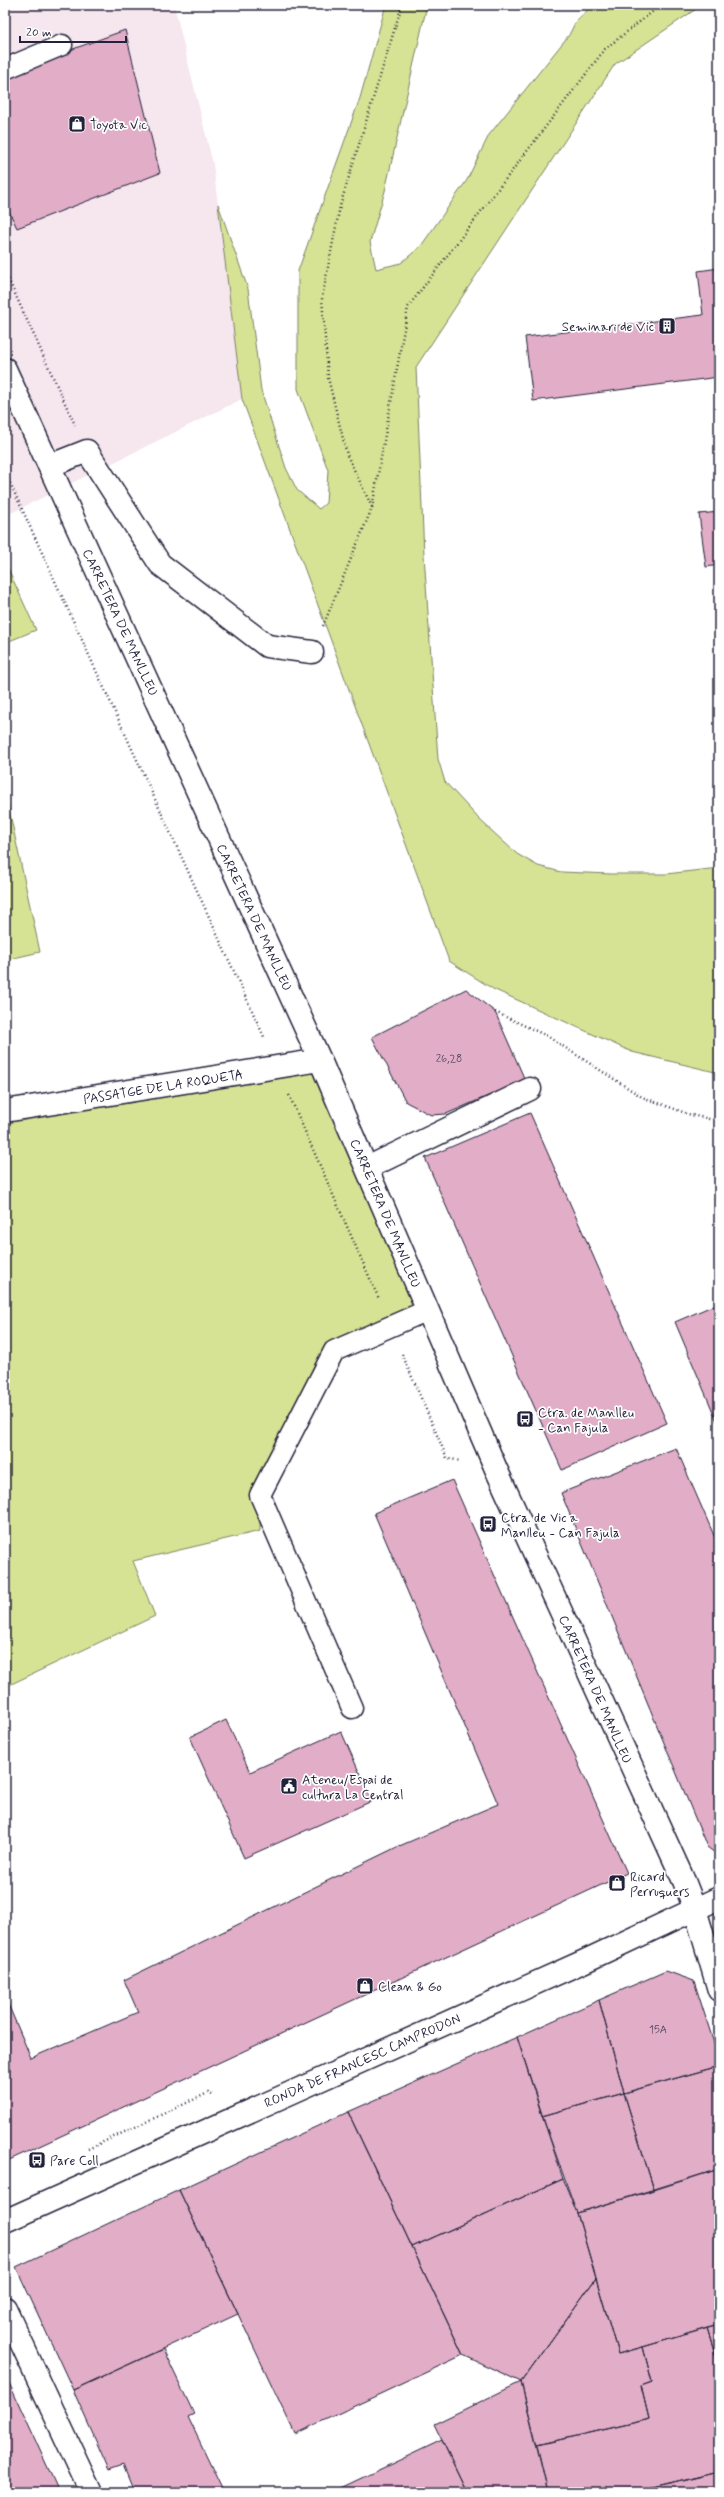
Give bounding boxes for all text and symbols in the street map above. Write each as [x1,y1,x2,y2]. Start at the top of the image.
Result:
scale bar [20,18,126,44]
text: 20 m [26,25,52,41]
shop icon: Toyota Vic [67,114,87,134]
place label: Toyota Vic [90,117,147,134]
building icon: Seminari de Vic [657,316,677,336]
place label: Seminari de Vic [562,319,654,336]
street label: CARRETERA DE MANLLEU [78,546,161,699]
street label: CARRETERA DE MANLLEU [212,841,295,994]
house number: 26,28 [436,1052,462,1066]
street label: PASSATGE DE LA ROQUETA [82,1066,244,1109]
street label: CARRETERA DE MANLLEU [345,1137,424,1291]
place label: Ctra. de Manlleu - Can Fajula [538,1405,634,1437]
bus stop icon: Ctra. de Manlleu - Can Fajula [515,1409,535,1429]
place label: Ctra. de Vic a Manlleu - Can Fajula [501,1510,620,1542]
bus stop icon: Ctra. de Vic a Manlleu - Can Fajula [478,1514,498,1534]
street label: CARRETERA DE MANLLEU [554,1613,635,1766]
place label: Ateneu/Espai de cultura La Central [302,1772,403,1804]
public building icon: Ateneu/Espai de cultura La Central [279,1776,299,1796]
place label: Ricard Perruquers [630,1869,690,1901]
shop icon: Ricard Perruquers [607,1873,627,1893]
shop icon: Clean & Go [355,1976,375,1996]
place label: Clean & Go [378,1979,442,1996]
street label: RONDA DE FRANCESC CAMPRODON [262,2010,463,2112]
house number: 15A [649,2023,667,2037]
bus stop icon: Pare Coll [27,2150,47,2170]
place label: Pare Coll [50,2153,99,2170]

